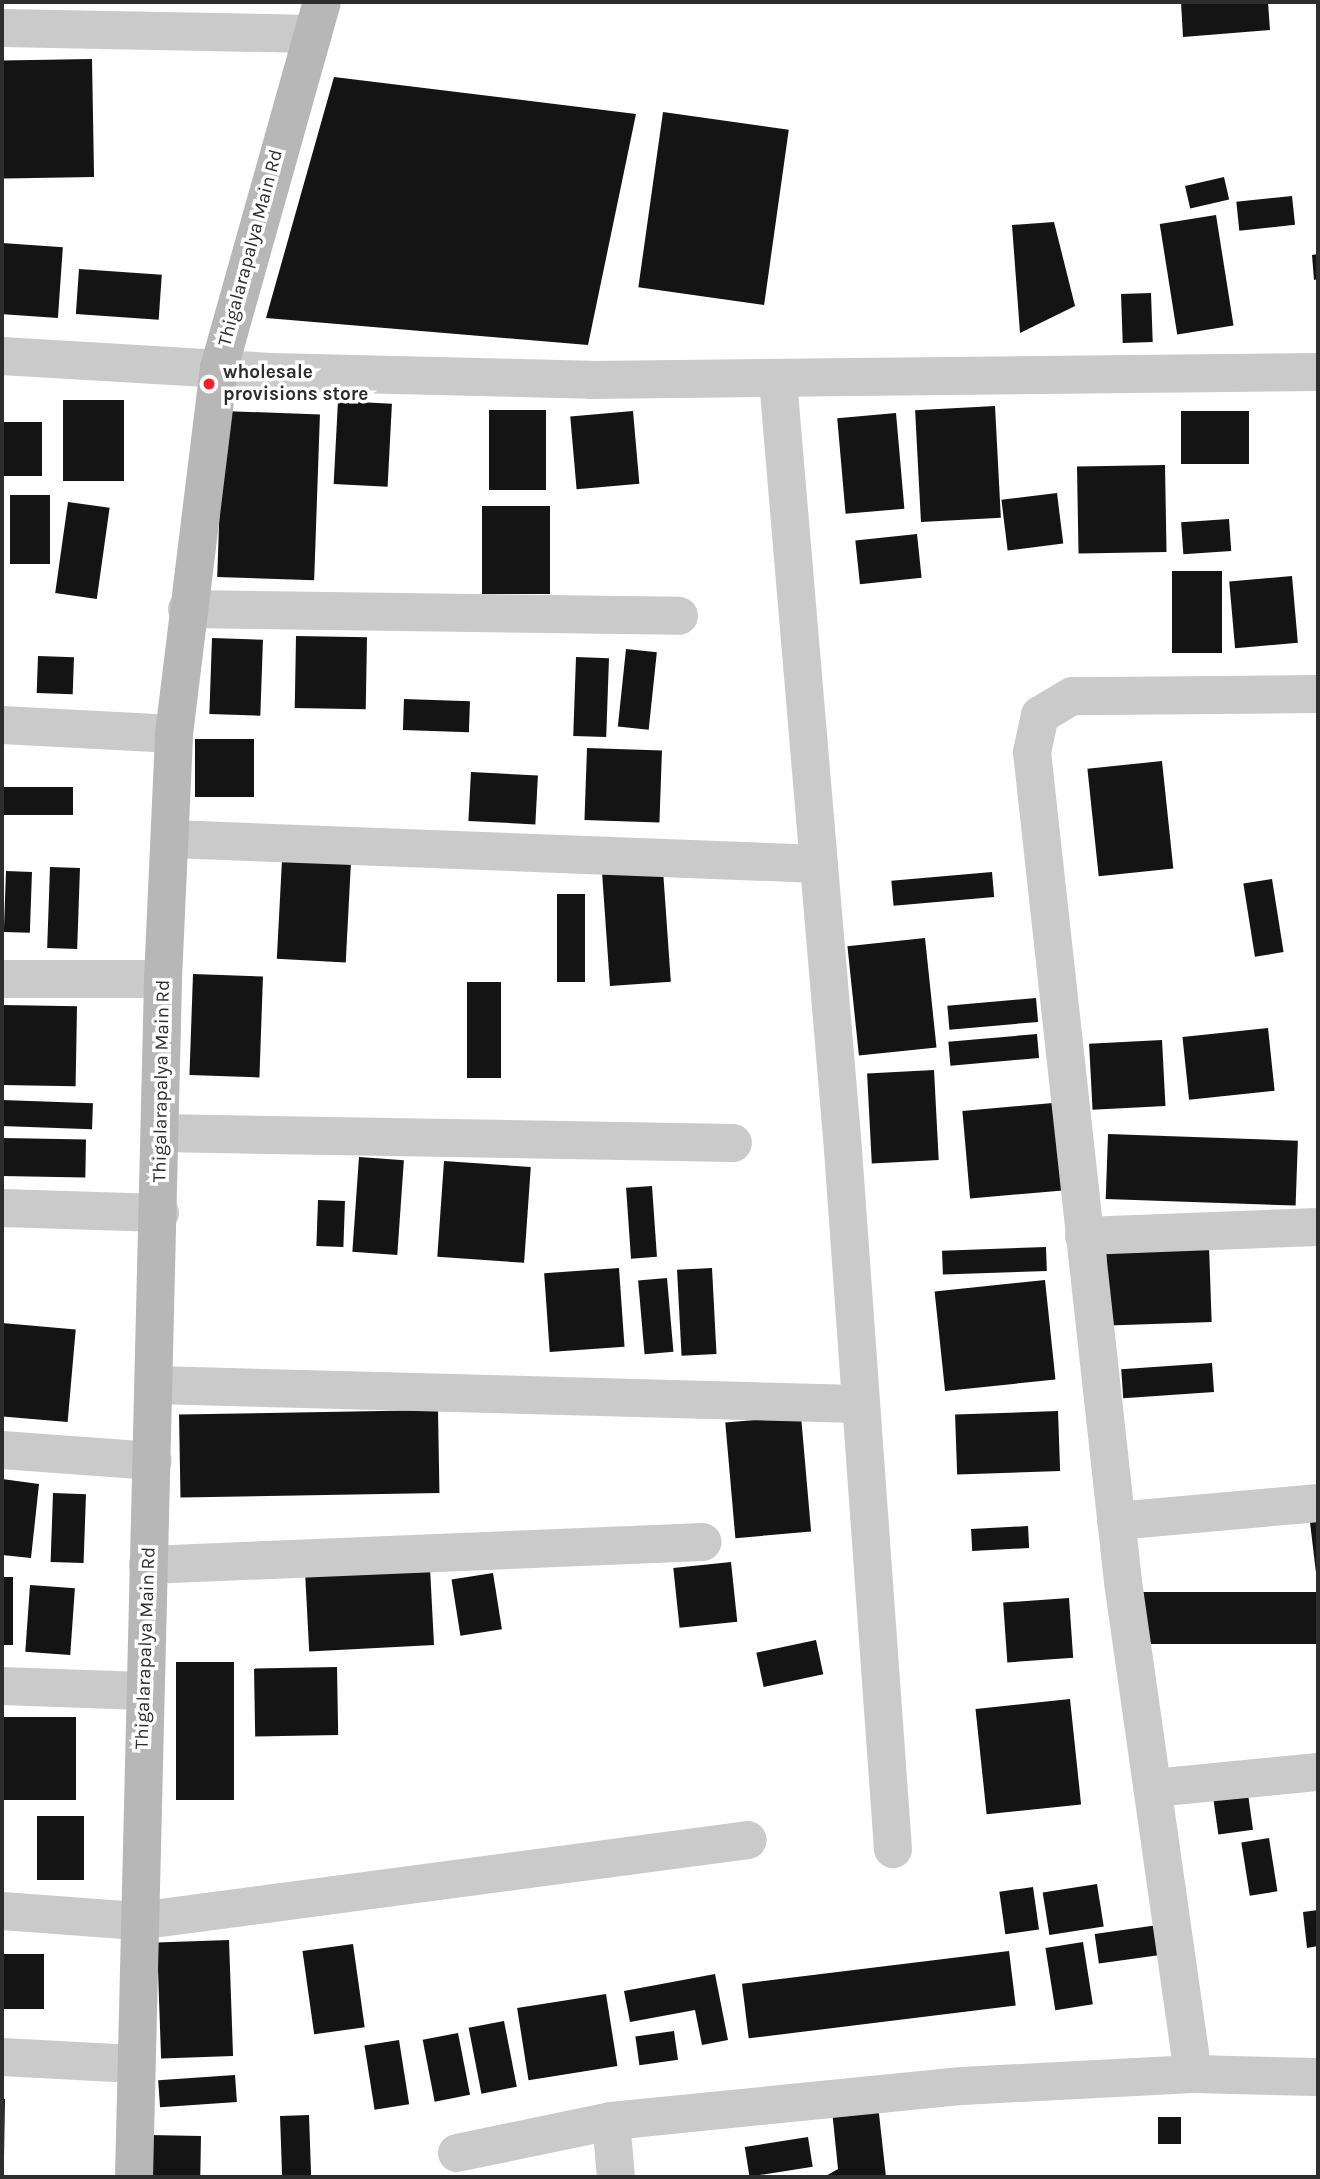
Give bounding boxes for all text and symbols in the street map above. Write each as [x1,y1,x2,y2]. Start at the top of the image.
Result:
street label: Thigalarapalya Main Rd [214,147,288,349]
place label: wholesale provisions store [223,362,368,406]
marker: wholesale provisions store [201,376,217,392]
street label: Thigalarapalya Main Rd [149,979,175,1183]
street label: Thigalarapalya Main Rd [131,1546,161,1750]

